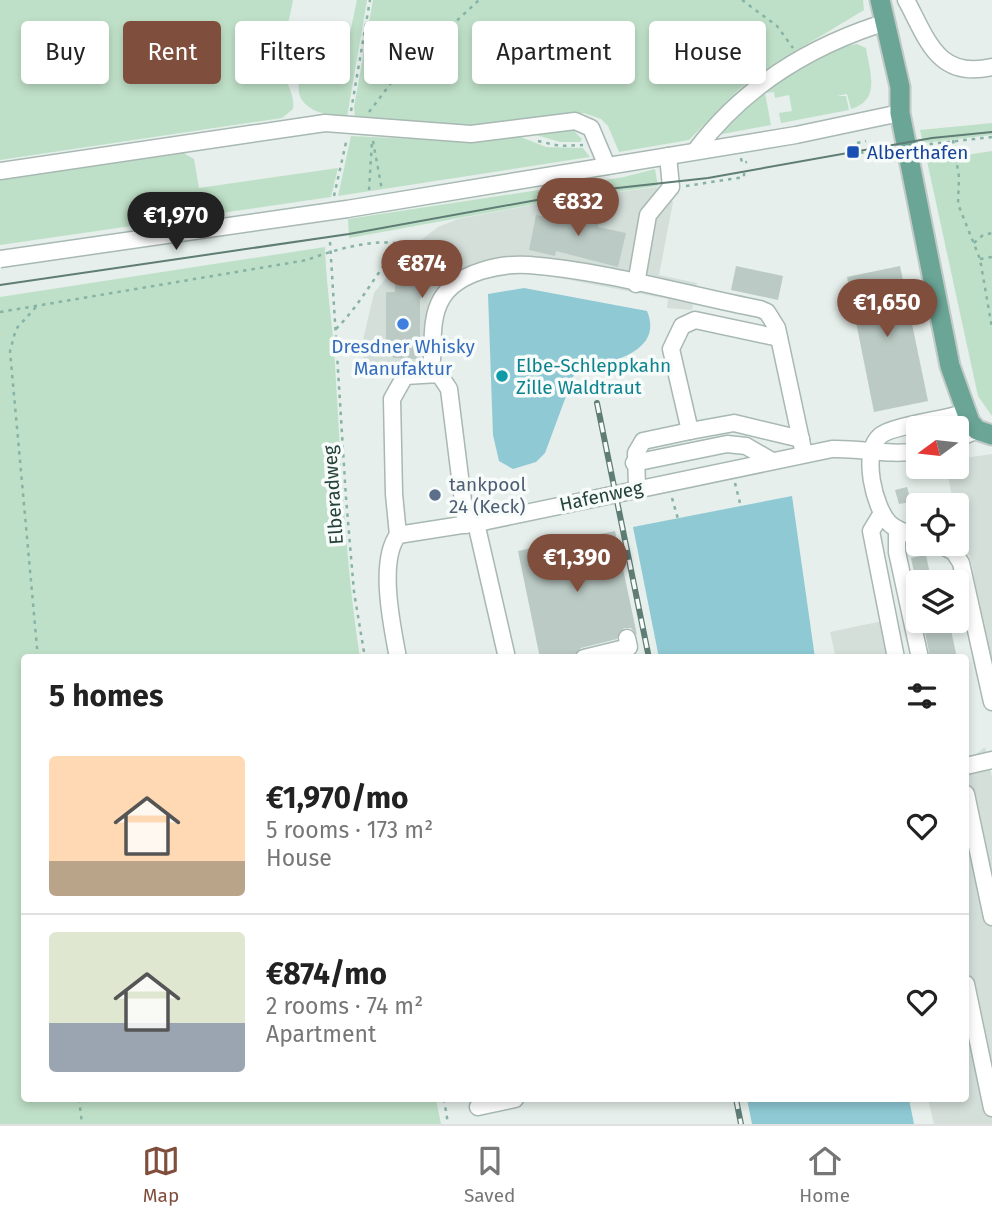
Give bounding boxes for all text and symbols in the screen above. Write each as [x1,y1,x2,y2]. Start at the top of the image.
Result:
chip: Buy [21,21,109,84]
chip: Rent [123,21,221,84]
chip: Filters [235,21,350,84]
chip: New [364,21,458,84]
chip: Apartment [472,21,635,84]
chip: House [649,21,766,84]
place label: Alberthafen [867,141,968,164]
marker: Alberthafen [845,144,861,160]
pin: €832 [537,178,619,238]
text: €832 [553,187,603,215]
pin: €1,970 [119,192,233,252]
text: €1,970 [143,201,209,229]
pin: €874 [381,240,463,300]
text: €874 [397,249,447,277]
pin: €1,650 [830,280,944,339]
text: €1,650 [853,288,921,316]
marker: Dresdner Whisky Manufaktur [395,316,411,332]
place label: Dresdner Whisky Manufaktur [331,335,475,380]
place label: Elbe-Schleppkahn Zille Waldtraut [516,354,671,399]
marker: Elbe-Schleppkahn Zille Waldtraut [494,368,510,384]
north arrow [906,416,970,480]
map controls [906,416,969,633]
street label: Elberadweg [318,444,348,545]
place label: tankpool 24 (Keck) [449,473,526,518]
street label: Hafenweg [557,476,645,516]
marker: tankpool 24 (Keck) [427,487,443,503]
button: locate [906,493,969,556]
pin: €1,390 [520,534,634,594]
text: €1,390 [543,543,611,571]
button: layers [906,570,969,633]
icon: filters [903,677,941,715]
text: 5 homes [49,678,163,714]
text: €1,970/mo [266,780,409,816]
icon: home [105,784,189,868]
icon: heart [903,807,941,845]
text: 5 rooms · 173 m² [266,816,433,844]
text: House [266,844,332,872]
text: €874/mo [266,956,387,992]
icon: home [105,960,189,1044]
icon: heart [903,983,941,1021]
text: 2 rooms · 74 m² [266,992,423,1020]
text: Apartment [266,1020,376,1048]
tab: Map [142,1142,180,1207]
tab: Saved [464,1142,515,1207]
tab: Home [799,1142,850,1207]

